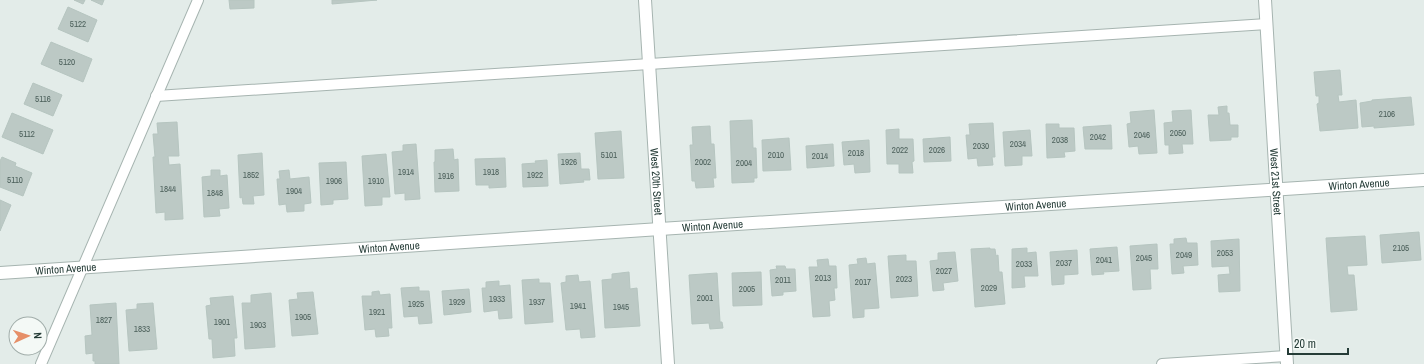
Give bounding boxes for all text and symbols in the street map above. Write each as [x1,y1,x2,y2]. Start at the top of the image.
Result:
house number: 5122 [70,18,86,30]
house number: 5120 [59,56,75,68]
house number: 5116 [35,93,51,105]
house number: 2106 [1379,108,1395,120]
house number: 2050 [1170,127,1186,139]
house number: 5112 [19,128,35,140]
house number: 2046 [1134,129,1150,141]
house number: 2042 [1090,131,1106,143]
house number: 2038 [1052,134,1068,146]
house number: 2034 [1010,138,1026,150]
house number: 2030 [973,140,989,152]
house number: 2022 [892,144,908,156]
house number: 2026 [929,144,945,156]
house number: 2018 [848,147,864,159]
street label: West 20th Street [647,148,666,216]
street label: West 21st Street [1267,148,1285,216]
house number: 5101 [601,149,617,161]
house number: 2010 [768,149,784,161]
house number: 2014 [812,150,828,162]
house number: 1926 [561,156,577,168]
house number: 2002 [695,156,711,168]
house number: 2004 [736,157,752,169]
house number: 1914 [398,166,414,178]
house number: 1918 [483,166,499,178]
house number: 1852 [243,169,259,181]
house number: 1922 [527,169,543,181]
house number: 1916 [438,170,454,182]
house number: 5110 [7,174,23,186]
house number: 1906 [326,175,342,187]
house number: 1910 [368,175,384,187]
street label: Winton Avenue [1328,175,1390,193]
house number: 1844 [160,183,176,195]
house number: 1904 [286,185,302,197]
house number: 1848 [207,187,223,199]
street label: Winton Avenue [1005,196,1067,214]
street label: Winton Avenue [681,217,743,235]
street label: Winton Avenue [358,238,420,256]
house number: 2105 [1393,242,1409,254]
house number: 2053 [1217,247,1233,259]
house number: 2049 [1176,249,1192,261]
house number: 2045 [1136,252,1152,264]
house number: 2041 [1096,254,1112,266]
house number: 2037 [1056,257,1072,269]
house number: 2033 [1016,258,1032,270]
street label: Winton Avenue [35,260,97,278]
house number: 2027 [936,265,952,277]
house number: 2013 [815,272,831,284]
house number: 2023 [896,273,912,285]
house number: 2011 [775,274,791,286]
house number: 2017 [855,276,871,288]
house number: 2029 [981,282,997,294]
house number: 2005 [739,283,755,295]
house number: 2001 [697,292,713,304]
house number: 1933 [489,293,505,305]
house number: 1929 [449,296,465,308]
house number: 1937 [529,296,545,308]
house number: 1925 [408,298,424,310]
house number: 1941 [570,300,586,312]
house number: 1945 [613,301,629,313]
house number: 1921 [369,306,385,318]
house number: 1905 [295,311,311,323]
house number: 1827 [96,314,112,326]
north arrow [8,316,48,356]
house number: 1901 [214,316,230,328]
house number: 1903 [250,319,266,331]
house number: 1833 [134,323,150,335]
scale bar [1288,330,1348,356]
text: N [31,332,45,339]
text: 20 m [1294,336,1316,352]

